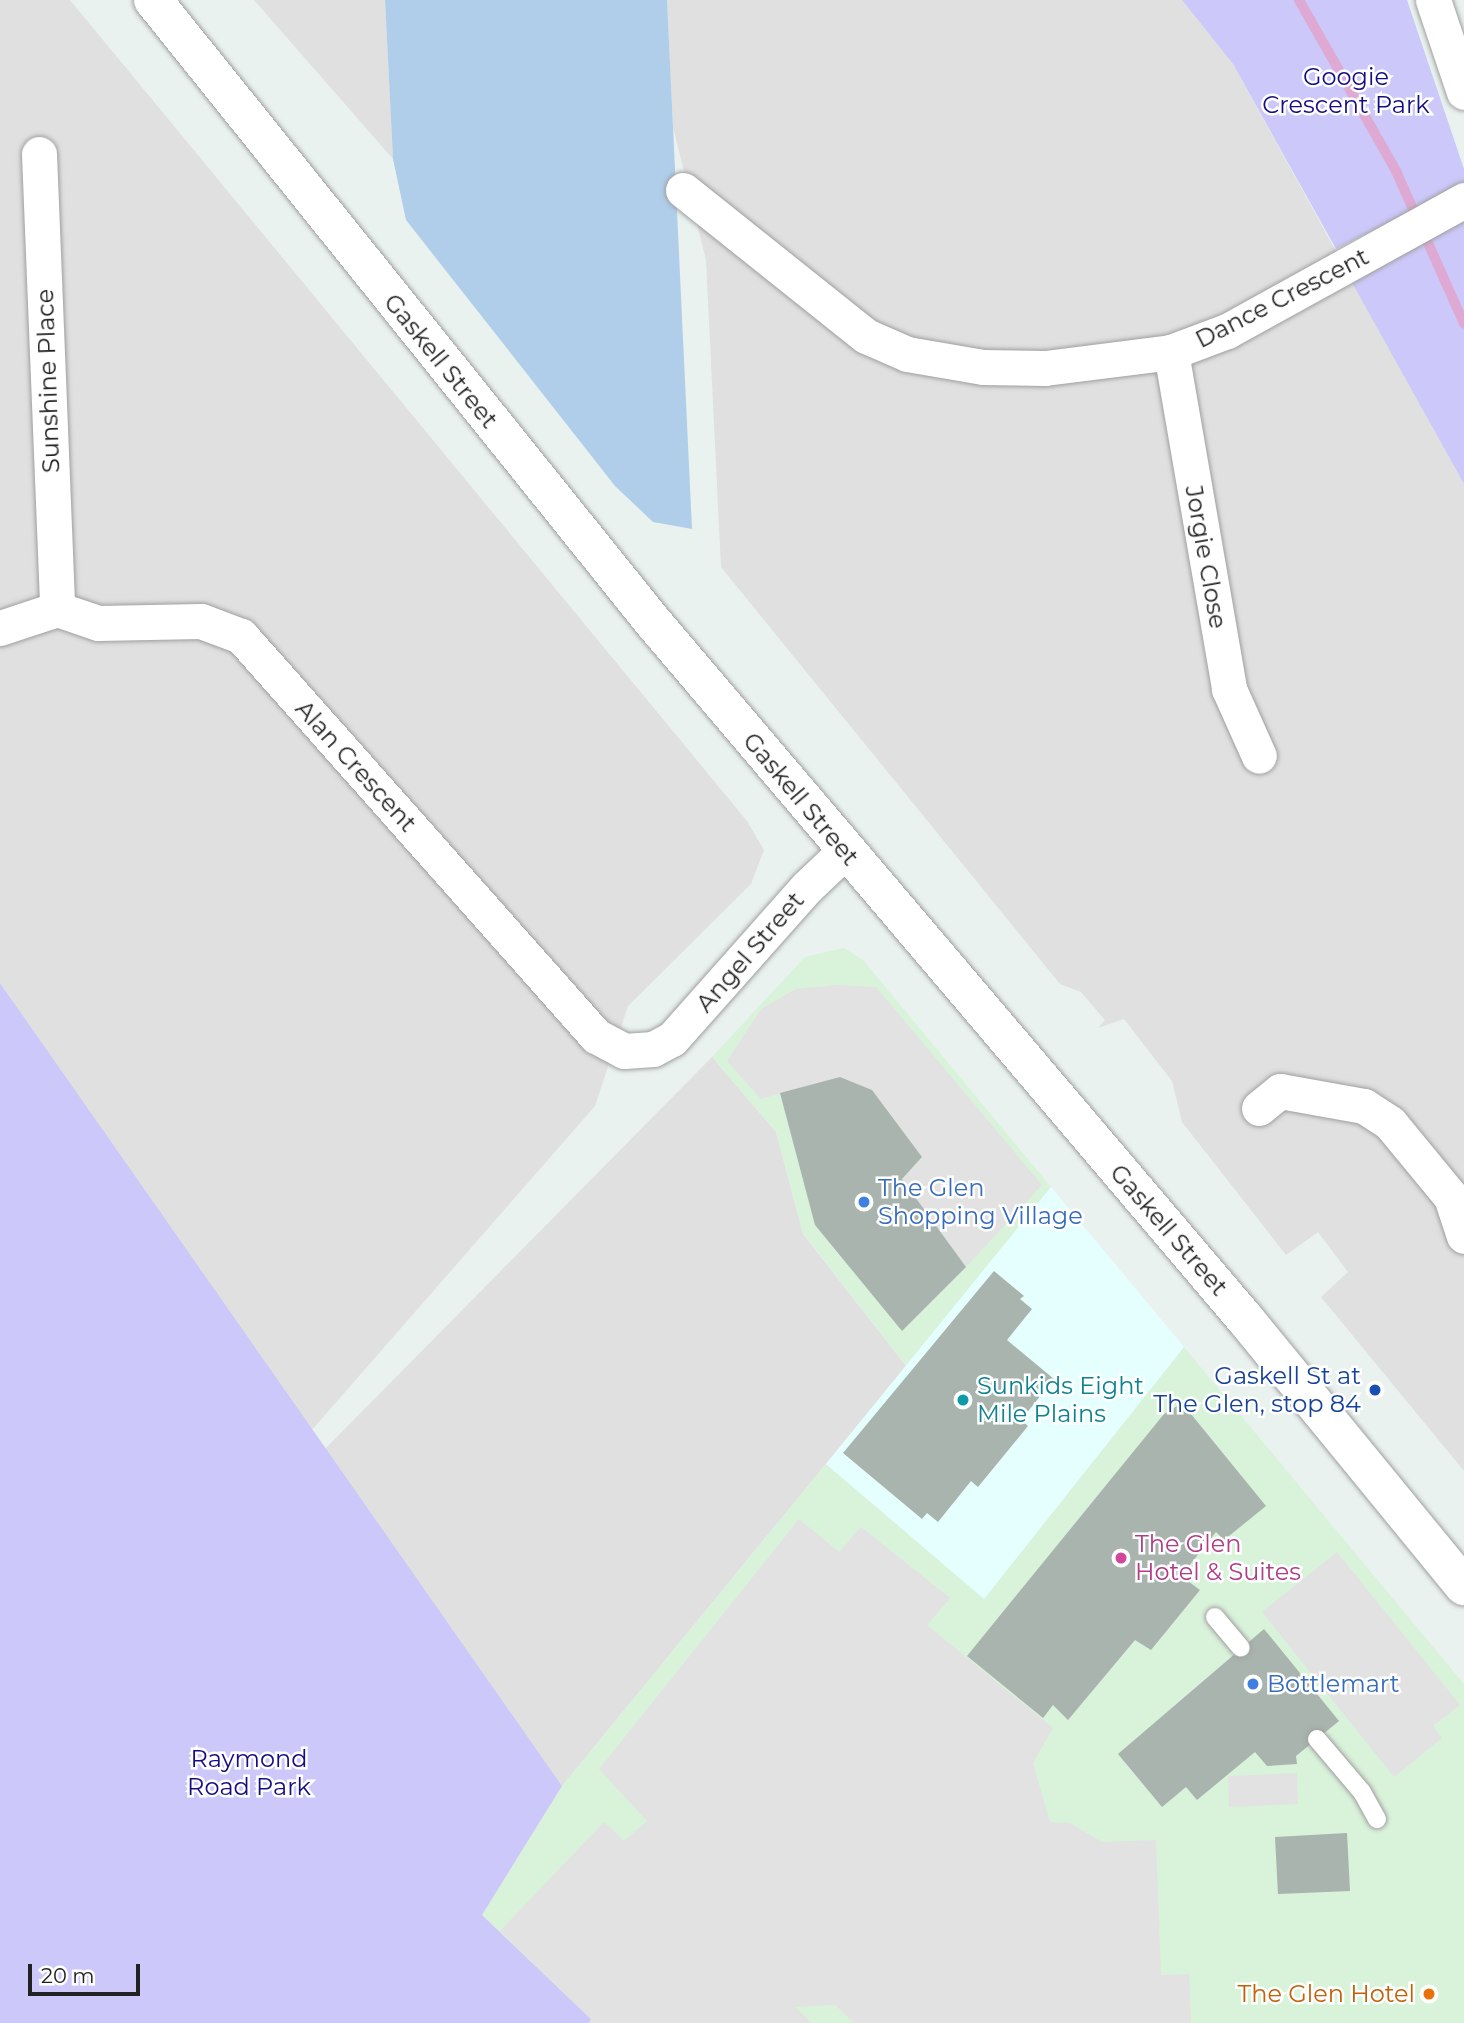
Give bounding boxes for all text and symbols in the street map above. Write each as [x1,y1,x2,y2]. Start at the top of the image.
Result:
park label: Googie Crescent Park [1262,63,1430,119]
street label: Dance Crescent [1191,242,1373,354]
street label: Sunshine Place [30,288,66,474]
street label: Gaskell Street [378,288,504,434]
street label: Jorgie Close [1179,483,1233,631]
street label: Alan Crescent [290,694,422,838]
street label: Gaskell Street [737,727,865,871]
street label: Angel Street [690,886,810,1018]
street label: Gaskell Street [1104,1158,1234,1302]
place label: The Glen Shopping Village [878,1174,1083,1230]
marker: The Glen Shopping Village [856,1194,872,1210]
place label: Gaskell St at The Glen, stop 84 [1153,1362,1361,1418]
place label: Sunkids Eight Mile Plains [977,1372,1144,1428]
marker: Gaskell St at The Glen, stop 84 [1367,1382,1383,1398]
marker: Sunkids Eight Mile Plains [955,1392,971,1408]
place label: The Glen Hotel & Suites [1135,1530,1301,1586]
marker: The Glen Hotel & Suites [1113,1550,1129,1566]
place label: Bottlemart [1267,1670,1400,1698]
marker: Bottlemart [1245,1676,1261,1692]
park label: Raymond Road Park [187,1745,311,1801]
scale bar [32,1950,144,1994]
text: 20 m [41,1963,95,1988]
place label: The Glen Hotel [1237,1980,1415,2008]
marker: The Glen Hotel [1421,1986,1437,2002]

